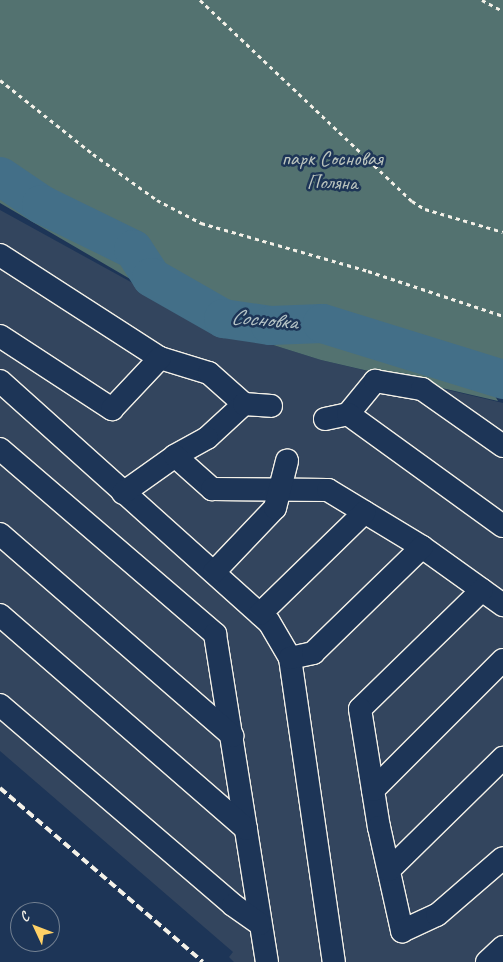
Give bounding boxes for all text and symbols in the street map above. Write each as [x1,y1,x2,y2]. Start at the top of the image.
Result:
park label: парк Сосновая Поляна [281,145,383,195]
water label: Сосновка [230,304,298,336]
north arrow [10,902,60,952]
text: С [16,909,33,925]

